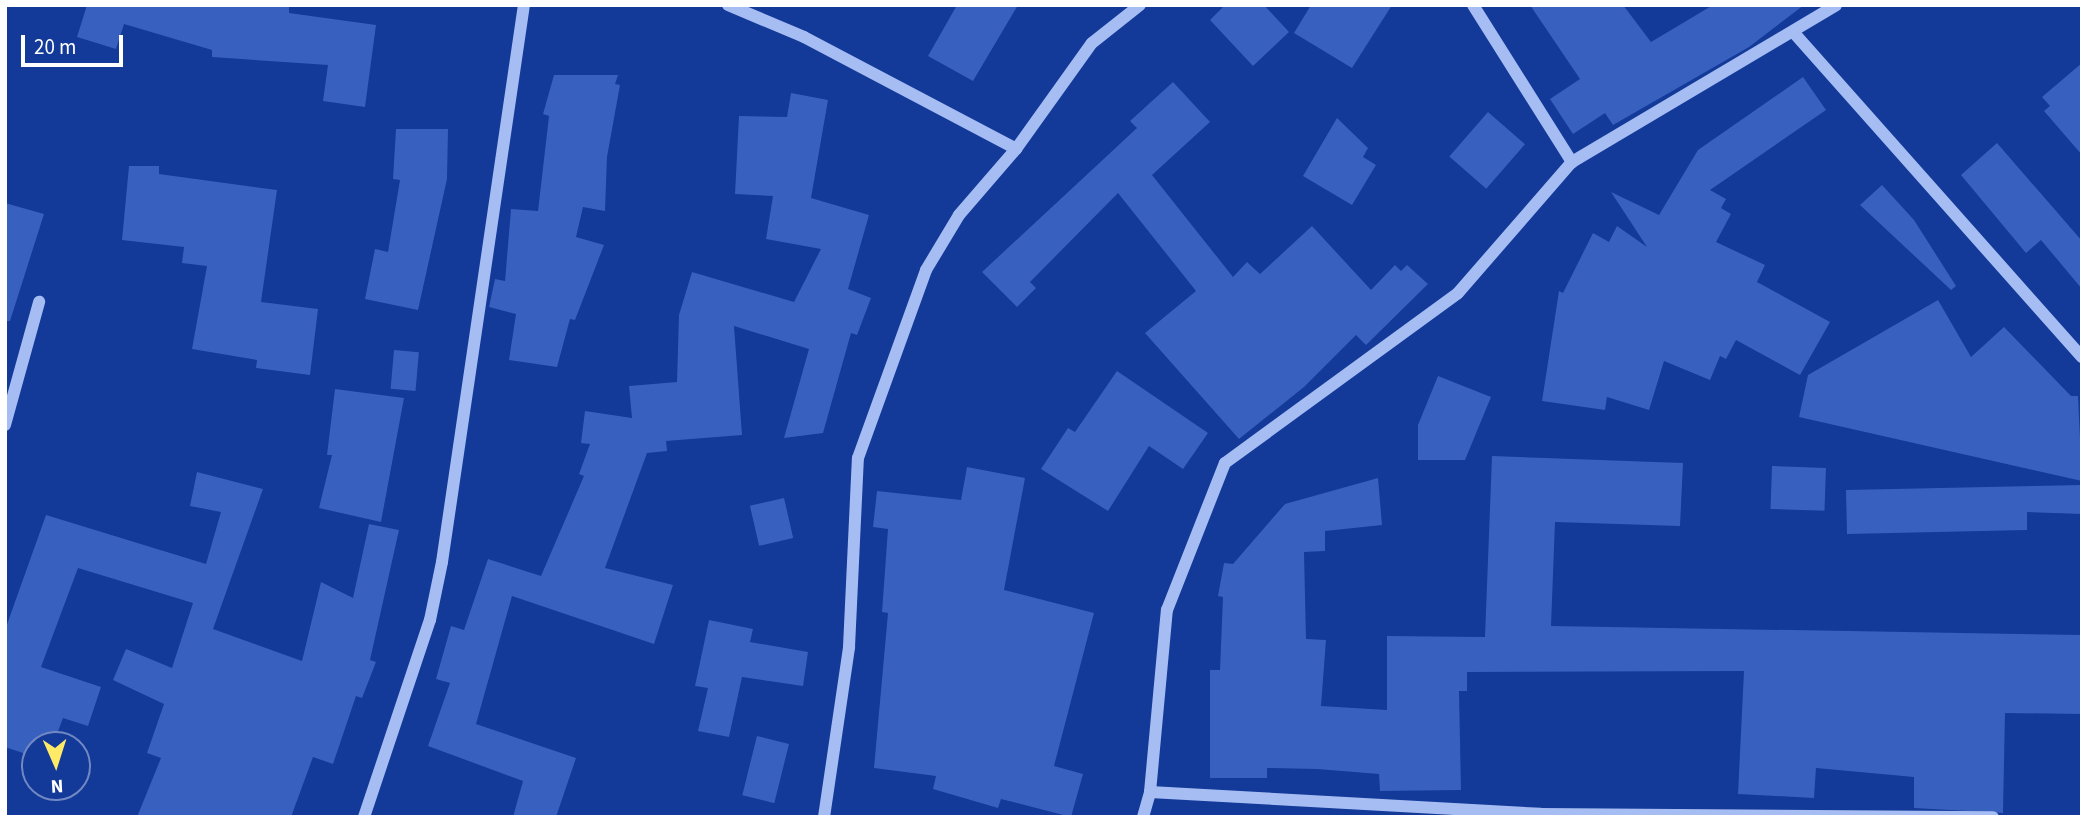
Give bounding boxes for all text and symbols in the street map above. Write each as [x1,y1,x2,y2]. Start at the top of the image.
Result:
scale bar [24,21,126,65]
text: 20 m [34,32,76,62]
north arrow [21,731,91,801]
text: N [50,772,64,799]

